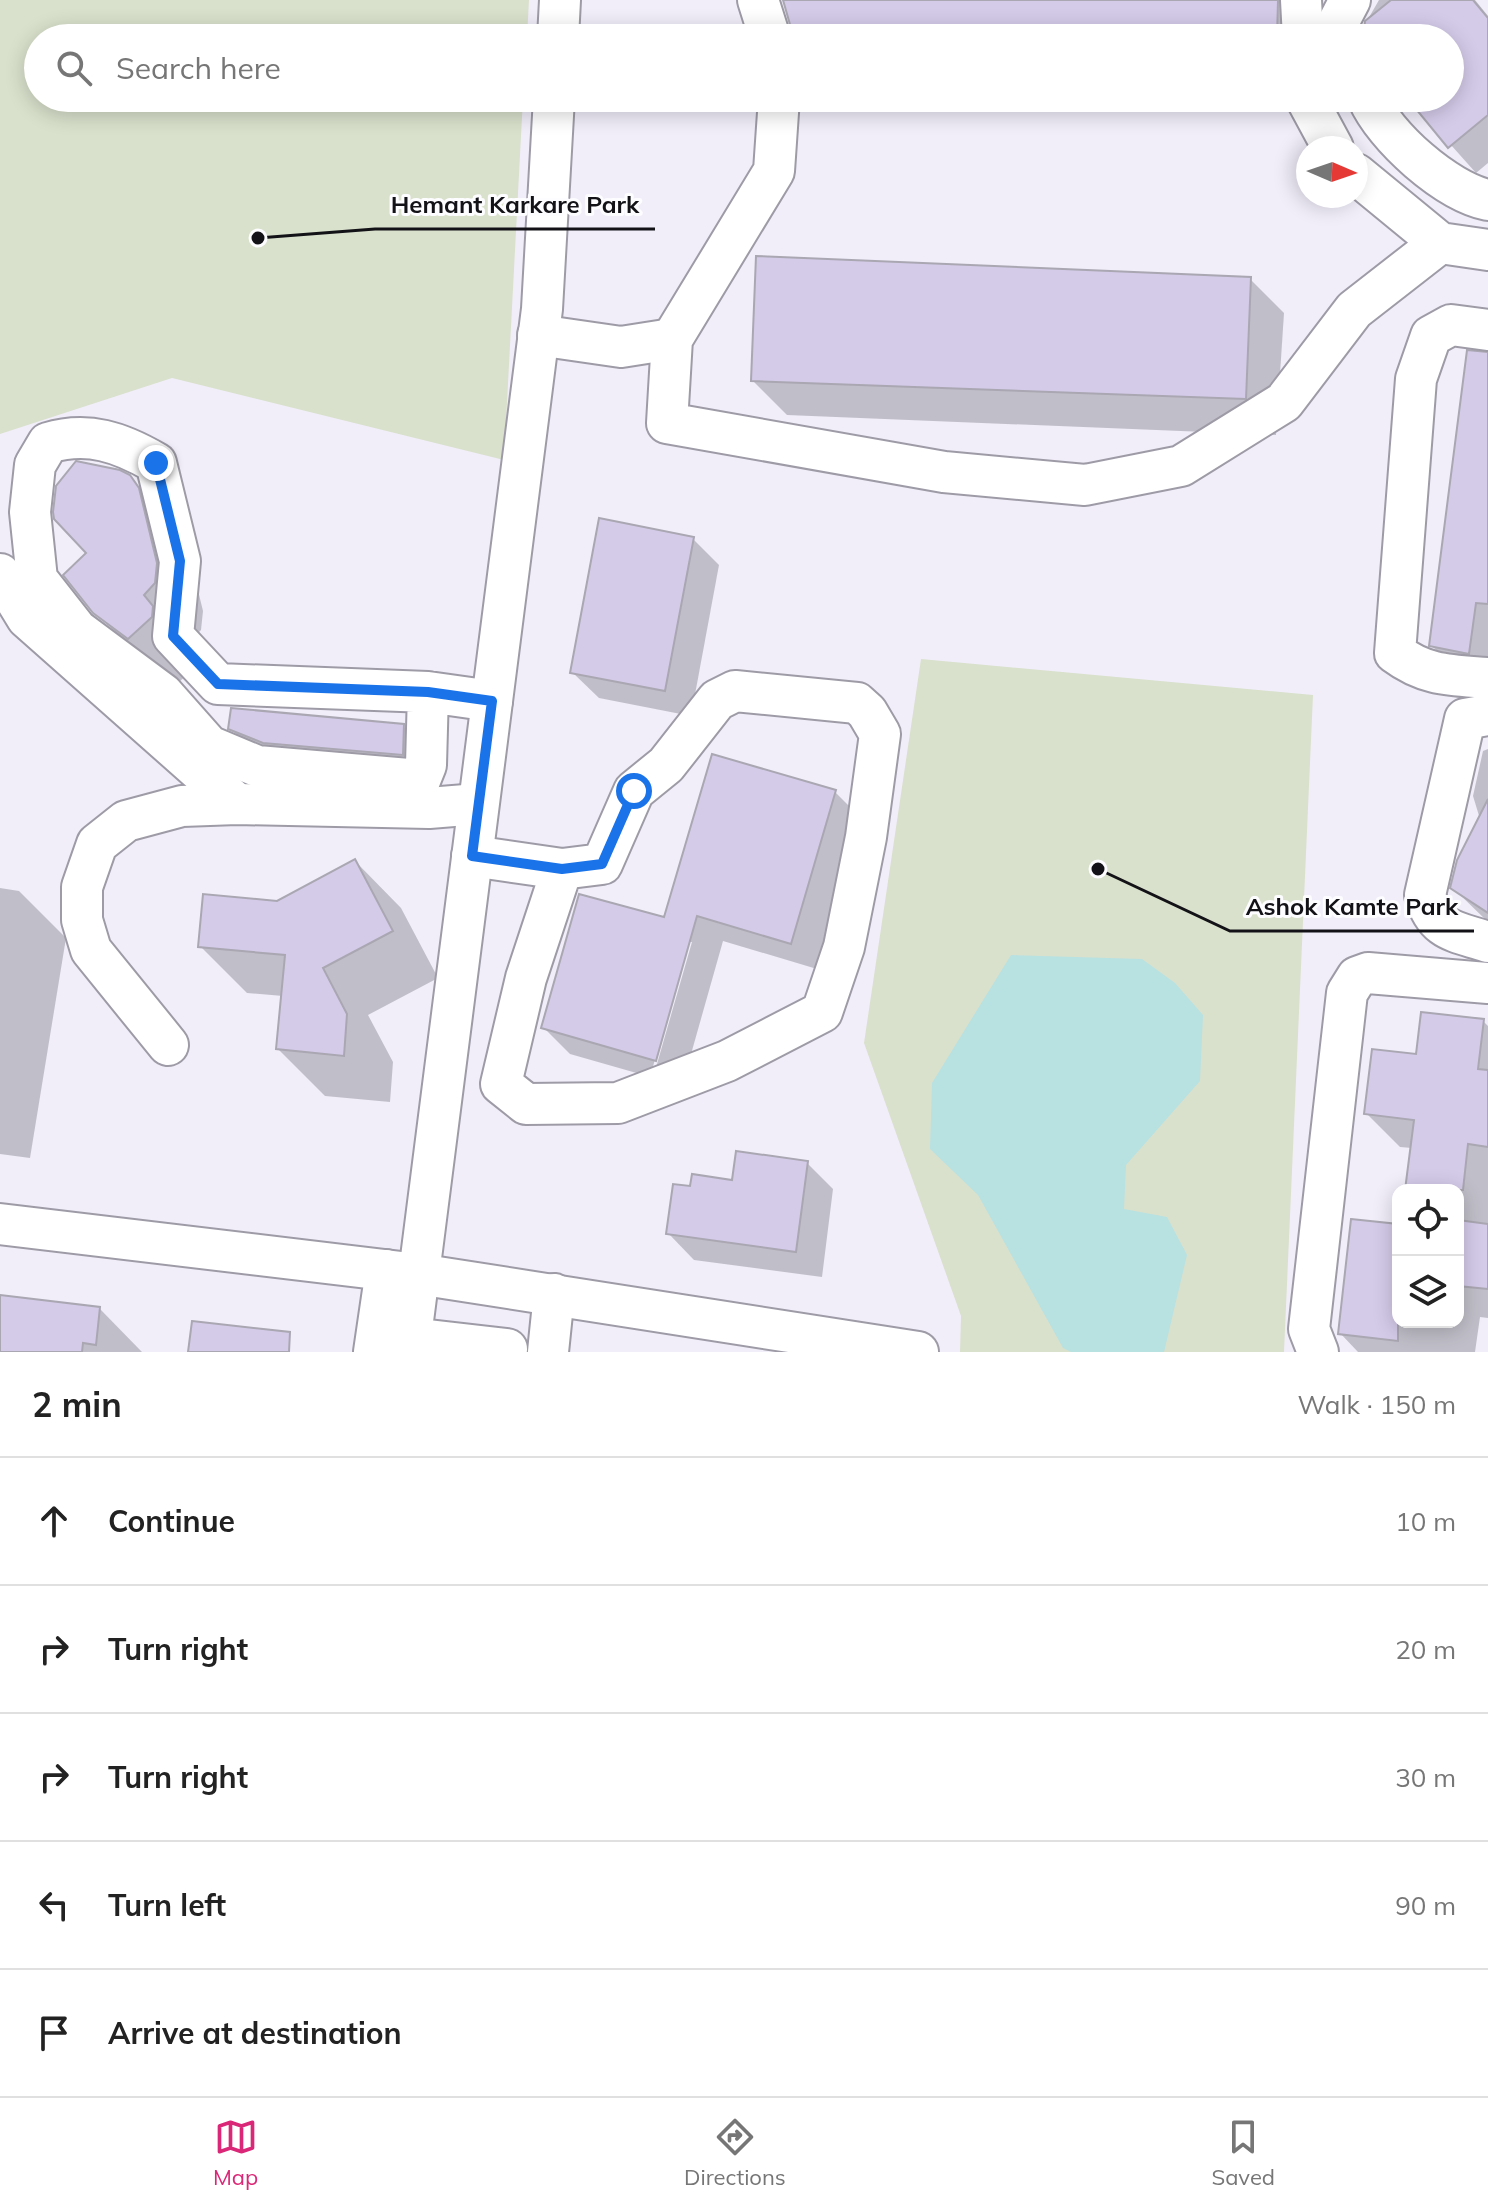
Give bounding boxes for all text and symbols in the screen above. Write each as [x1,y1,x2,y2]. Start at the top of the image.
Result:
search box [24,24,1464,112]
icon: search [52,46,96,90]
text: Search here [116,49,281,87]
north arrow [1296,136,1368,208]
callout: Hemant Karkare Park [375,181,655,229]
text: Hemant Karkare Park [391,189,640,219]
route end [138,445,174,481]
route start [616,773,652,809]
callout: Ashok Kamte Park [1230,883,1474,931]
text: Ashok Kamte Park [1246,891,1459,921]
map controls [1392,1184,1464,1328]
button: locate [1392,1184,1464,1256]
button: layers [1392,1256,1464,1328]
text: 2 min [32,1383,122,1426]
text: Walk · 150 m [1297,1388,1456,1421]
icon: ahead [32,1499,76,1543]
text: Continue [108,1502,235,1540]
text: 10 m [1395,1505,1456,1538]
icon: right [32,1627,76,1671]
text: Turn right [108,1630,248,1668]
text: 20 m [1395,1633,1456,1666]
icon: right [32,1755,76,1799]
text: Turn right [108,1758,248,1796]
text: 30 m [1395,1761,1456,1794]
icon: left [32,1883,76,1927]
text: Turn left [108,1886,226,1924]
text: 90 m [1395,1889,1456,1922]
icon: arrive [32,2011,76,2055]
text: Arrive at destination [108,2014,402,2052]
tab: Map [213,2115,258,2191]
tab: Directions [684,2115,786,2191]
tab: Saved [1212,2115,1275,2191]

